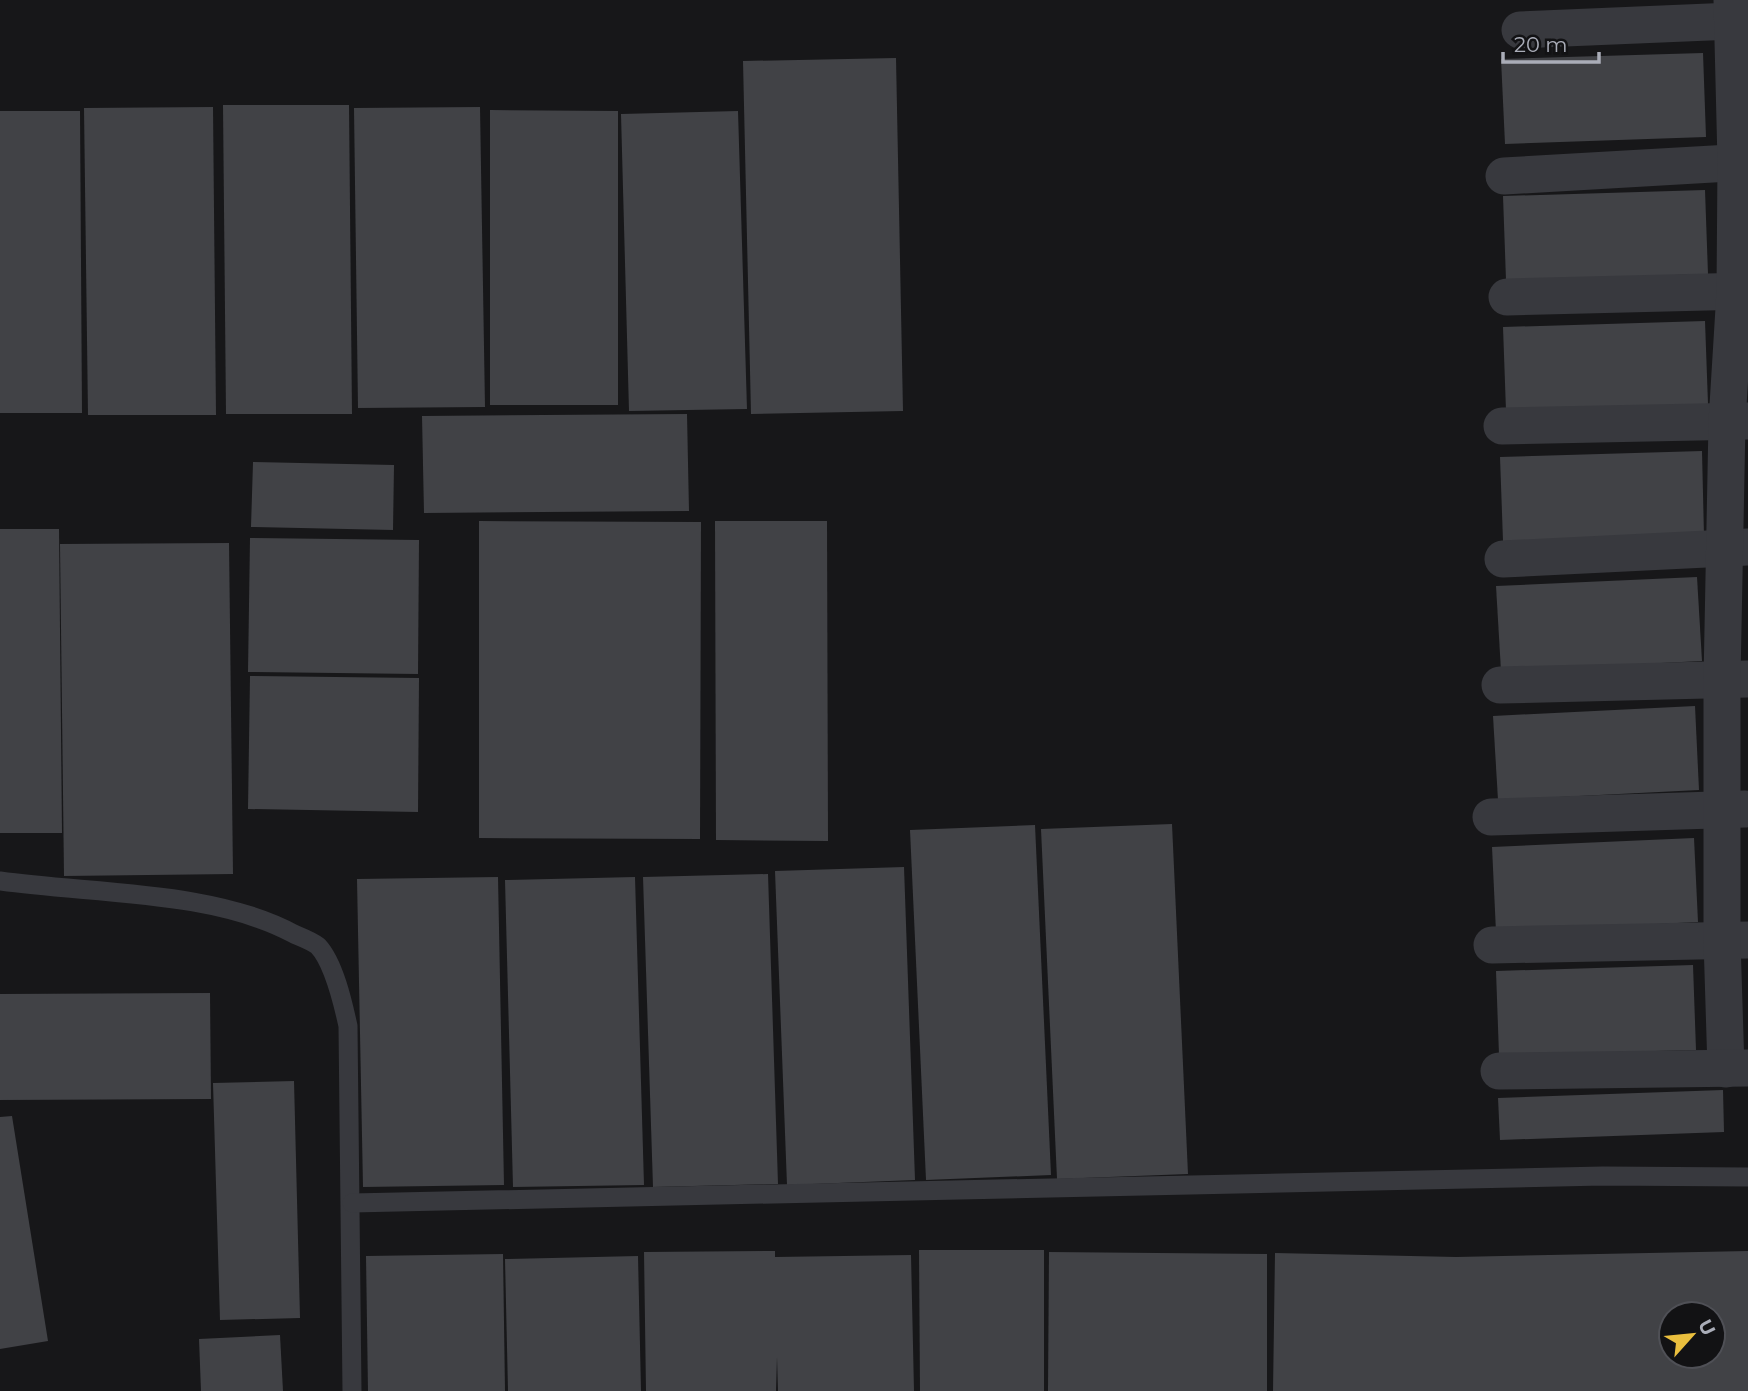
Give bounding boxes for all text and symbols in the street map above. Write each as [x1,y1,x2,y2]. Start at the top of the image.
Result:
scale bar [1503,21,1599,65]
text: 20 m [1514,32,1568,57]
north arrow [1657,1300,1727,1370]
text: U [1693,1316,1720,1339]

